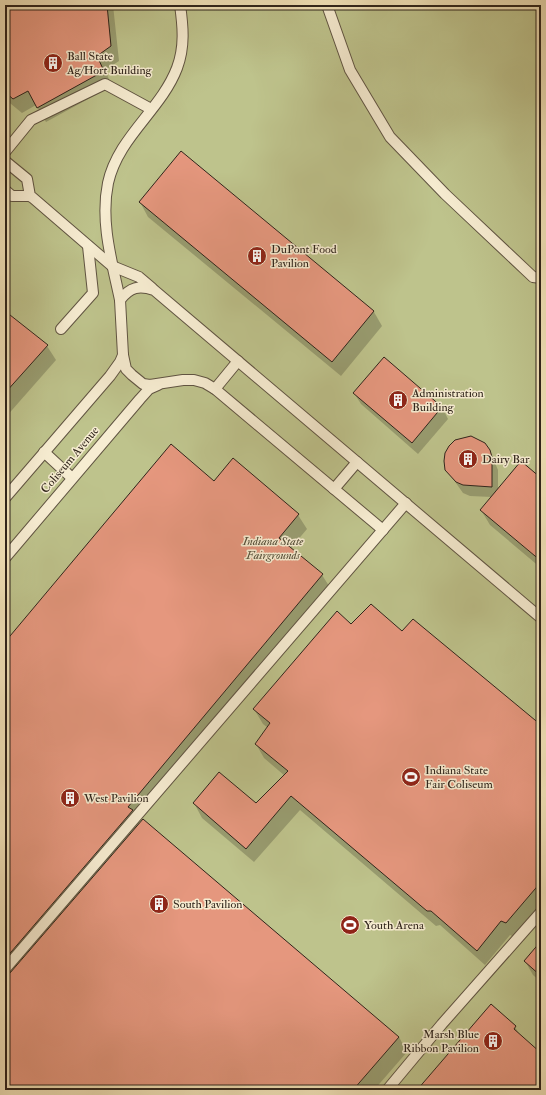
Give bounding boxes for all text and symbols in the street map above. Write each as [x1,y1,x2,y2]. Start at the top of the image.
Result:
place label: Ball State Ag/Hort Building [66,49,153,78]
building icon: Ball State Ag/Hort Building [42,52,64,74]
place label: DuPont Food Pavilion [271,242,337,271]
building icon: DuPont Food Pavilion [246,245,268,267]
place label: Administration Building [411,386,484,415]
building icon: Administration Building [387,389,409,411]
street label: Coliseum Avenue [38,424,102,496]
building icon: Dairy Bar [457,448,479,470]
place label: Dairy Bar [482,452,530,467]
park label: Indiana State Fairgrounds [242,534,304,563]
place label: Indiana State Fair Coliseum [425,763,493,792]
sports icon: Indiana State Fair Coliseum [400,766,422,788]
building icon: West Pavilion [59,787,81,809]
place label: West Pavilion [83,791,149,806]
building icon: South Pavilion [148,893,170,915]
place label: South Pavilion [173,897,242,912]
sports icon: Youth Arena [339,914,361,936]
place label: Youth Arena [364,918,425,933]
place label: Marsh Blue Ribbon Pavilion [403,1027,479,1056]
building icon: Marsh Blue Ribbon Pavilion [482,1030,504,1052]

